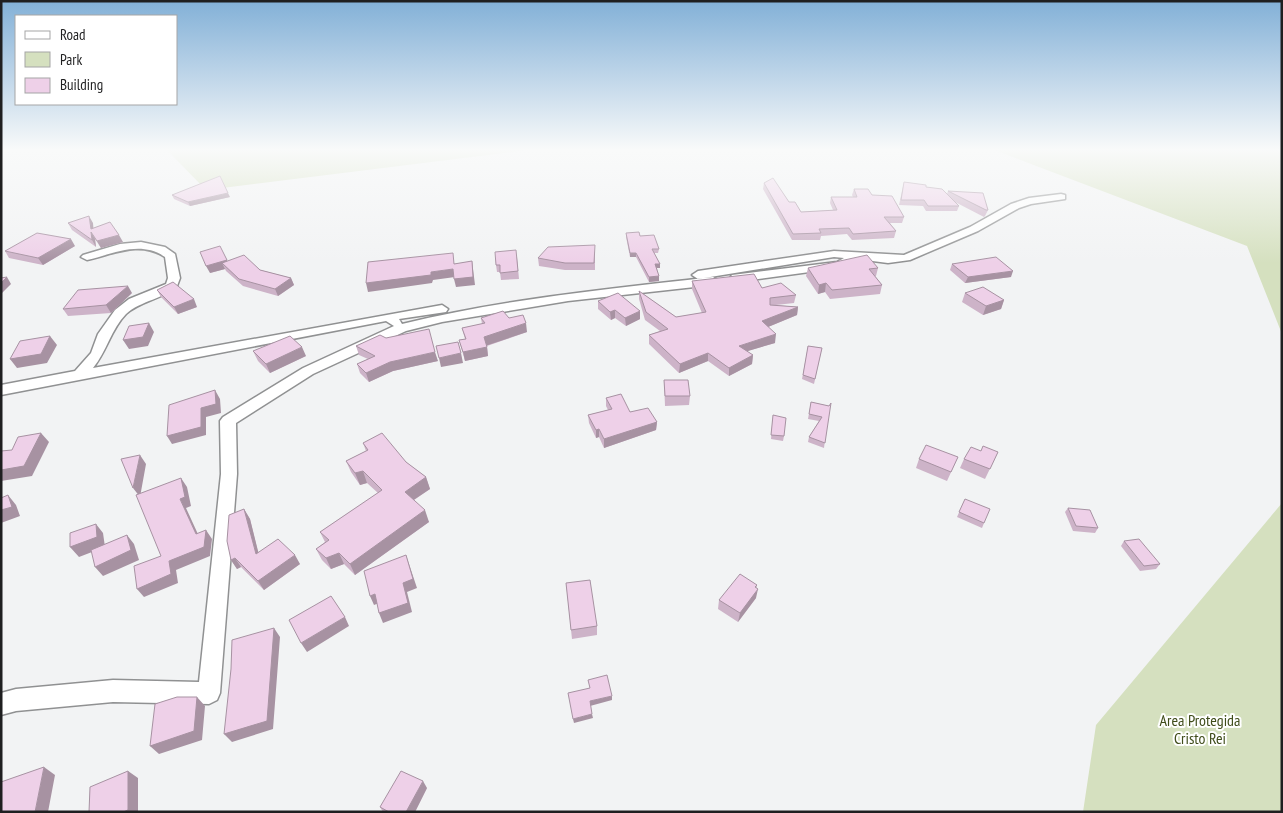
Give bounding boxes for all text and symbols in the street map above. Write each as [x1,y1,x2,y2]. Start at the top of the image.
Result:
legend [15,15,178,105]
text: Road [60,25,86,44]
text: Park [60,50,82,69]
text: Building [60,75,103,94]
park label: Area Protegida Cristo Rei [1160,710,1240,748]

